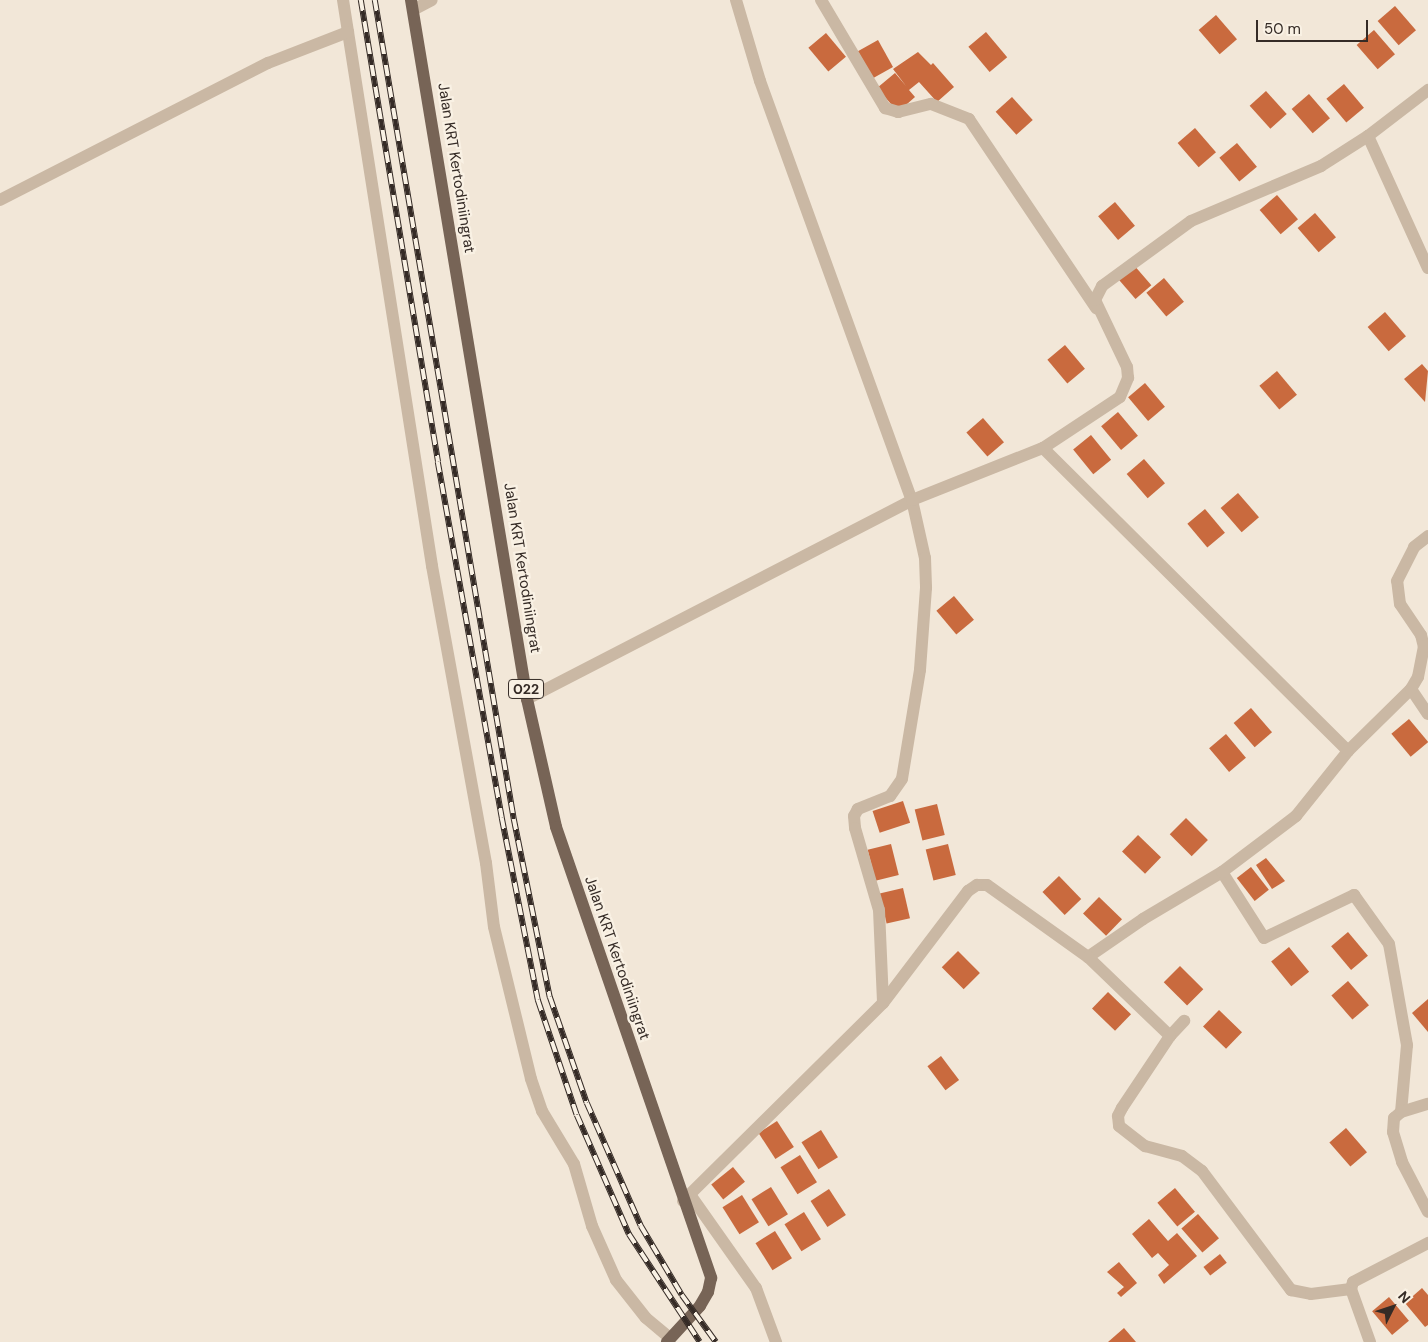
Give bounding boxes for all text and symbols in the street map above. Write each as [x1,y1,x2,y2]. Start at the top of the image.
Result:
scale bar [1258,10,1370,42]
text: 50 m [1264,19,1301,39]
street label: Jalan KRT Kertodiniingrat [434,82,478,254]
street label: Jalan KRT Kertodiniingrat [500,482,544,654]
road number: 022 [507,678,545,701]
street label: Jalan KRT Kertodiniingrat [581,874,653,1042]
north arrow [1368,1282,1418,1332]
text: N [1394,1287,1414,1307]

